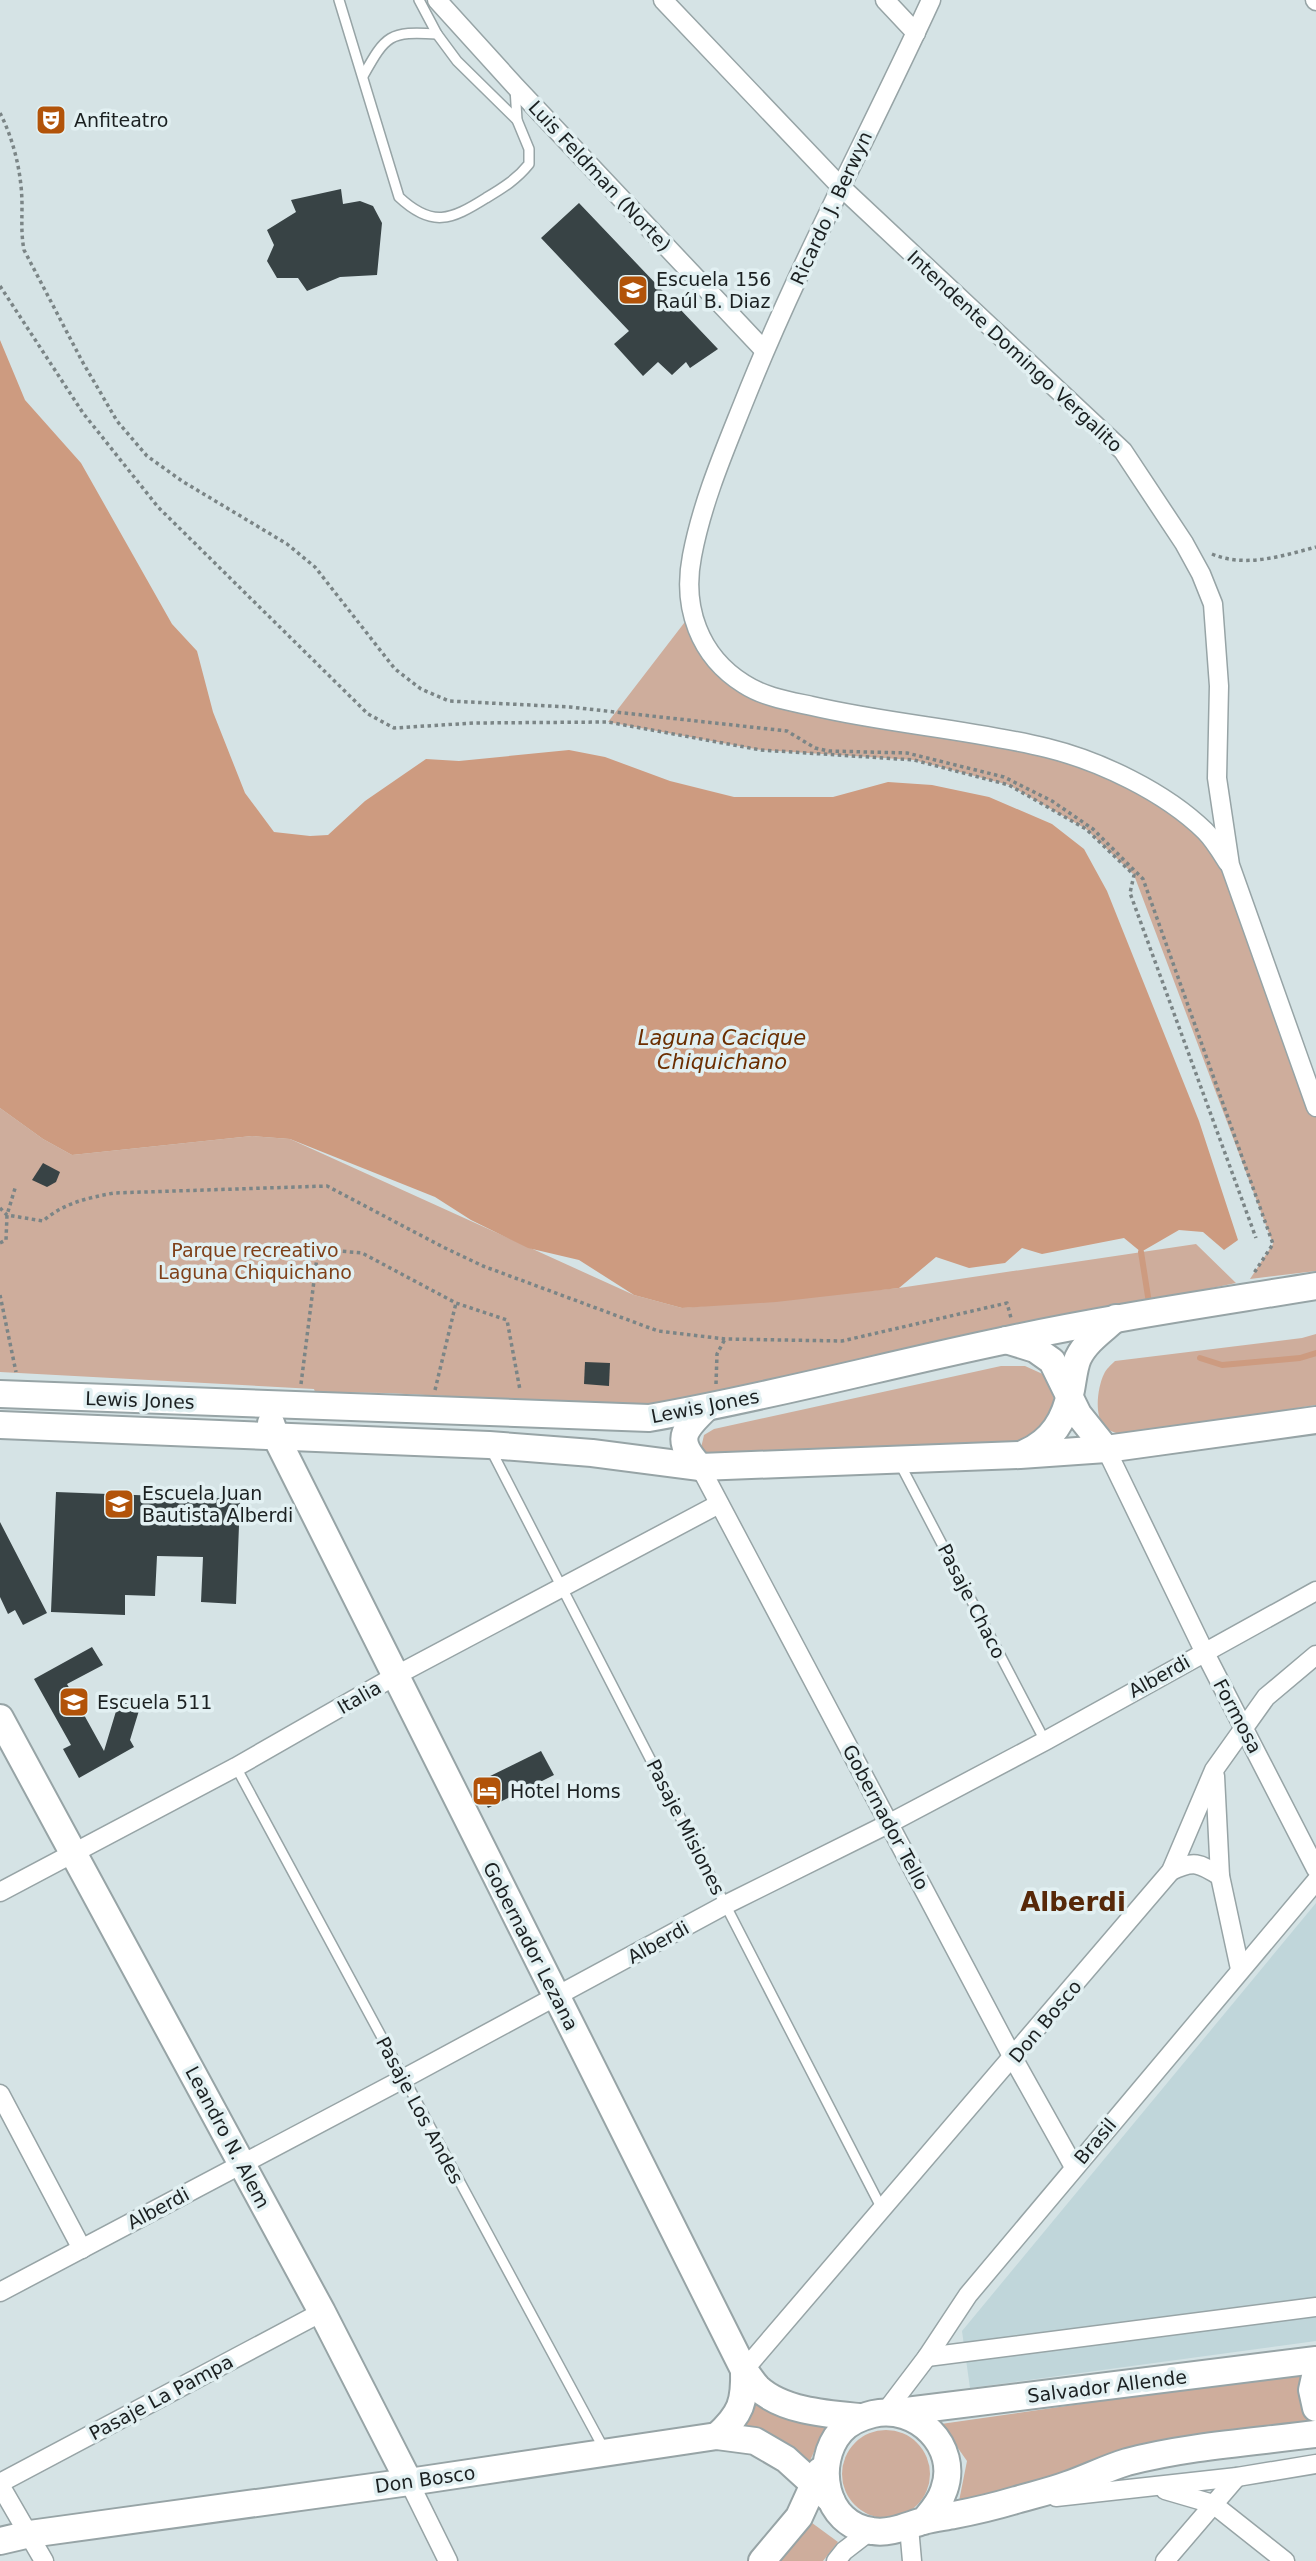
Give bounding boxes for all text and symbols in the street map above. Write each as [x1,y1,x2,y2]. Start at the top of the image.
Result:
street label: Luis Feldman (Norte) [524,96,676,256]
theatre icon: Anfiteatro [34,103,68,137]
place label: Anfiteatro [74,109,168,131]
street label: Ricardo J. Berwyn [786,128,876,288]
street label: Intendente Domingo Vergalito [903,246,1127,456]
place label: Escuela 156 Raúl B. Diaz [656,268,771,312]
school or university icon: Escuela 156 Raúl B. Diaz [616,273,650,307]
water label: Laguna Cacique Chiquichano [638,1026,806,1074]
park label: Parque recreativo Laguna Chiquichano [158,1239,352,1283]
street label: Lewis Jones [649,1385,761,1427]
street label: Lewis Jones [85,1387,195,1413]
place label: Escuela Juan Bautista Alberdi [142,1482,293,1526]
school or university icon: Escuela Juan Bautista Alberdi [102,1487,136,1521]
street label: Pasaje Chaco [934,1540,1010,1662]
street label: Alberdi [1124,1650,1194,1702]
street label: Formosa [1209,1675,1267,1757]
street label: Italia [333,1676,385,1718]
school or university icon: Escuela 511 [57,1685,91,1719]
place label: Escuela 511 [97,1691,212,1713]
street label: Gobernador Tello [838,1741,934,1893]
street label: Pasaje Misiones [642,1756,730,1898]
hotel icon: Hotel Homs [470,1774,504,1808]
place label: Hotel Homs [510,1780,621,1802]
street label: Gobernador Lezana [479,1858,583,2034]
district label: Alberdi [1020,1887,1126,1917]
street label: Alberdi [623,1916,693,1968]
street label: Don Bosco [1004,1975,1086,2067]
street label: Pasaje Los Andes [372,2033,468,2187]
street label: Leandro N. Alem [181,2062,275,2212]
street label: Brasil [1070,2114,1120,2168]
street label: Alberdi [123,2183,193,2233]
street label: Pasaje La Pampa [85,2350,237,2444]
street label: Salvador Allende [1026,2365,1188,2407]
street label: Don Bosco [373,2461,477,2497]

